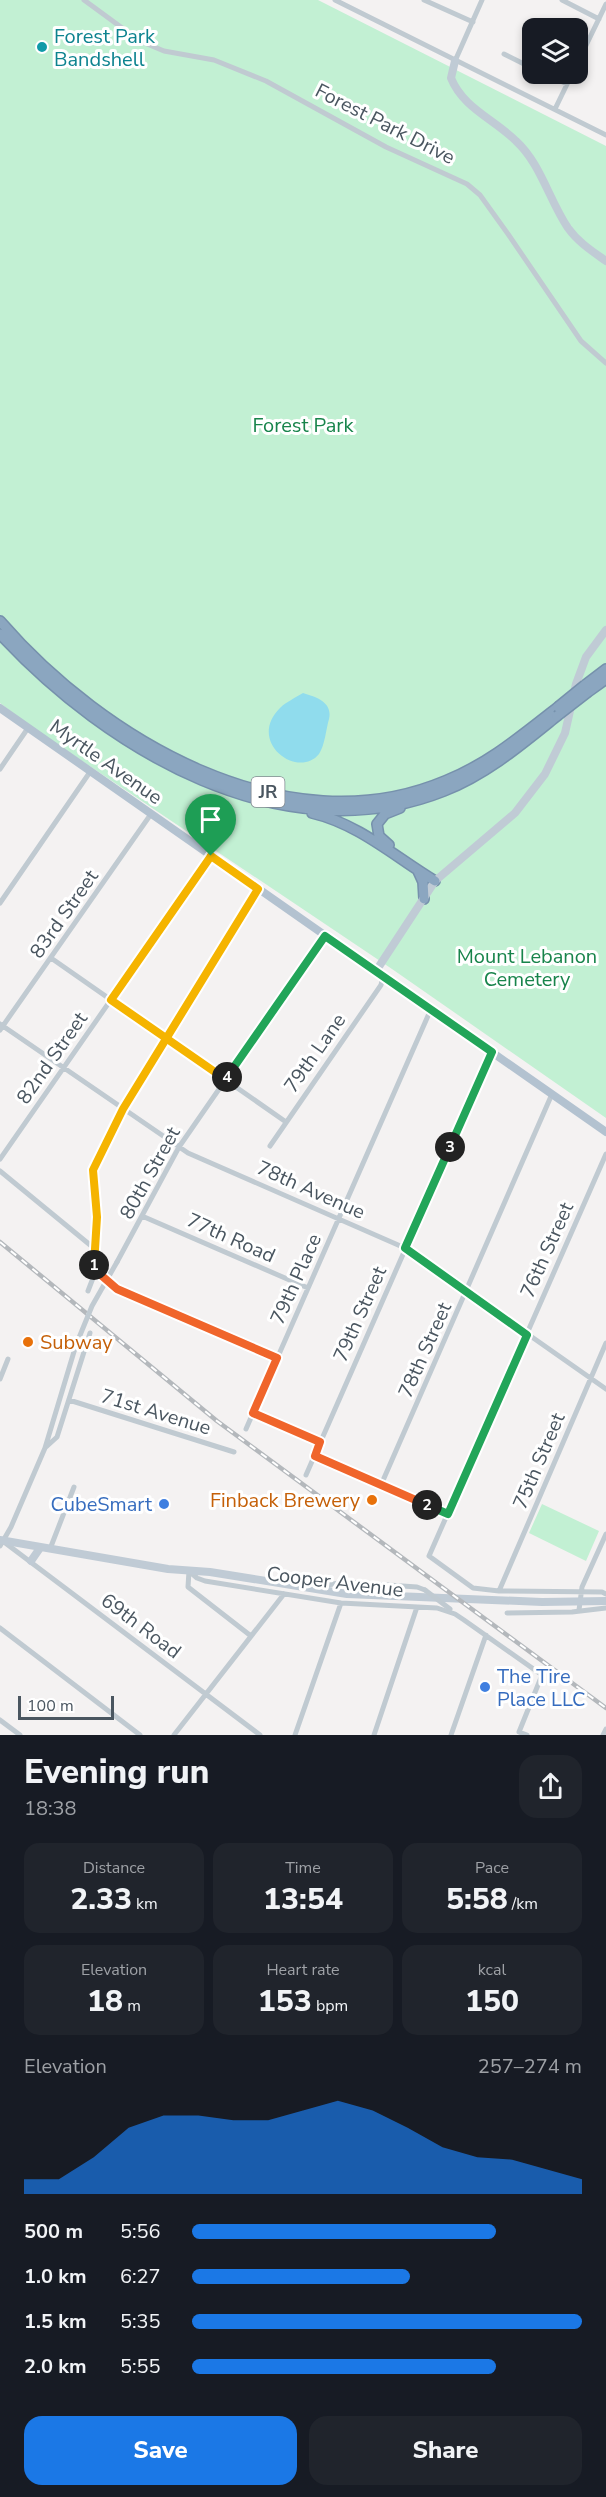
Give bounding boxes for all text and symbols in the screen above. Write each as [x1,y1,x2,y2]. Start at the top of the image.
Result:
map controls [522,18,588,84]
button: layers [522,18,588,84]
place label: Forest Park Bandshell [54,23,156,73]
marker: Forest Park Bandshell [35,40,49,54]
street label: Forest Park Drive [310,77,460,171]
park label: Forest Park [253,412,354,439]
street label: Myrtle Avenue [44,713,168,811]
road number: JR [252,777,284,807]
pin [185,794,236,856]
icon: arrive [194,803,227,836]
street label: 83rd Street [24,864,105,964]
park label: Mount Lebanon Cemetery [457,943,597,993]
street label: 82nd Street [10,1006,94,1109]
street label: 79th Lane [278,1008,352,1098]
pin: 4 [212,1062,242,1092]
text: 4 [222,1066,232,1088]
street label: 80th Street [113,1121,187,1224]
pin: 3 [435,1132,465,1162]
text: 3 [445,1136,455,1158]
street label: 78th Avenue [253,1154,369,1226]
street label: 76th Street [514,1197,580,1302]
street label: 77th Road [183,1207,279,1269]
street label: 79th Place [264,1229,328,1329]
pin: 1 [79,1250,109,1280]
text: 1 [89,1254,99,1276]
street label: 79th Street [327,1261,393,1366]
street label: 78th Street [392,1297,458,1402]
place label: Subway [40,1329,113,1356]
marker: Subway [21,1335,35,1349]
street label: 71st Avenue [98,1382,214,1442]
street label: 75th Street [507,1408,572,1513]
place label: Finback Brewery [210,1487,361,1514]
pin: 2 [412,1490,442,1520]
place label: CubeSmart [51,1491,153,1518]
marker: Finback Brewery [365,1493,379,1507]
text: 2 [422,1494,432,1516]
marker: CubeSmart [157,1497,171,1511]
street label: Cooper Avenue [265,1560,405,1604]
street label: 69th Road [95,1587,187,1665]
place label: The Tire Place LLC [497,1663,585,1713]
marker: The Tire Place LLC [478,1680,492,1694]
scale bar [18,1693,114,1720]
text: 100 m [27,1695,74,1717]
text: Evening run [24,1750,209,1795]
button: share [519,1755,582,1818]
text: 18:38 [24,1795,77,1822]
text: Distance [83,1857,145,1879]
text: Time [285,1857,321,1879]
text: Pace [475,1857,509,1879]
text: 2.33 [70,1879,132,1920]
text: 13:54 [263,1879,343,1920]
text: 5:58 [446,1879,508,1920]
text: km [132,1893,158,1915]
text: /km [508,1893,538,1915]
text: Elevation [81,1959,147,1981]
text: Heart rate [266,1959,340,1981]
text: kcal [478,1959,506,1981]
text: 18 [87,1981,123,2022]
text: 153 [258,1981,312,2022]
text: 150 [465,1981,519,2022]
text: m [123,1995,141,2017]
text: bpm [312,1995,348,2017]
text: Elevation [24,2053,107,2080]
text: 257–274 m [478,2053,582,2080]
text: 500 m [24,2218,83,2245]
text: 5:56 [120,2218,161,2245]
text: 1.0 km [24,2263,87,2290]
text: 6:27 [120,2263,161,2290]
text: 1.5 km [24,2308,87,2335]
text: 5:35 [120,2308,161,2335]
text: 2.0 km [24,2353,87,2380]
text: 5:55 [120,2353,161,2380]
button: Save [24,2416,297,2485]
button: Share [309,2416,582,2485]

